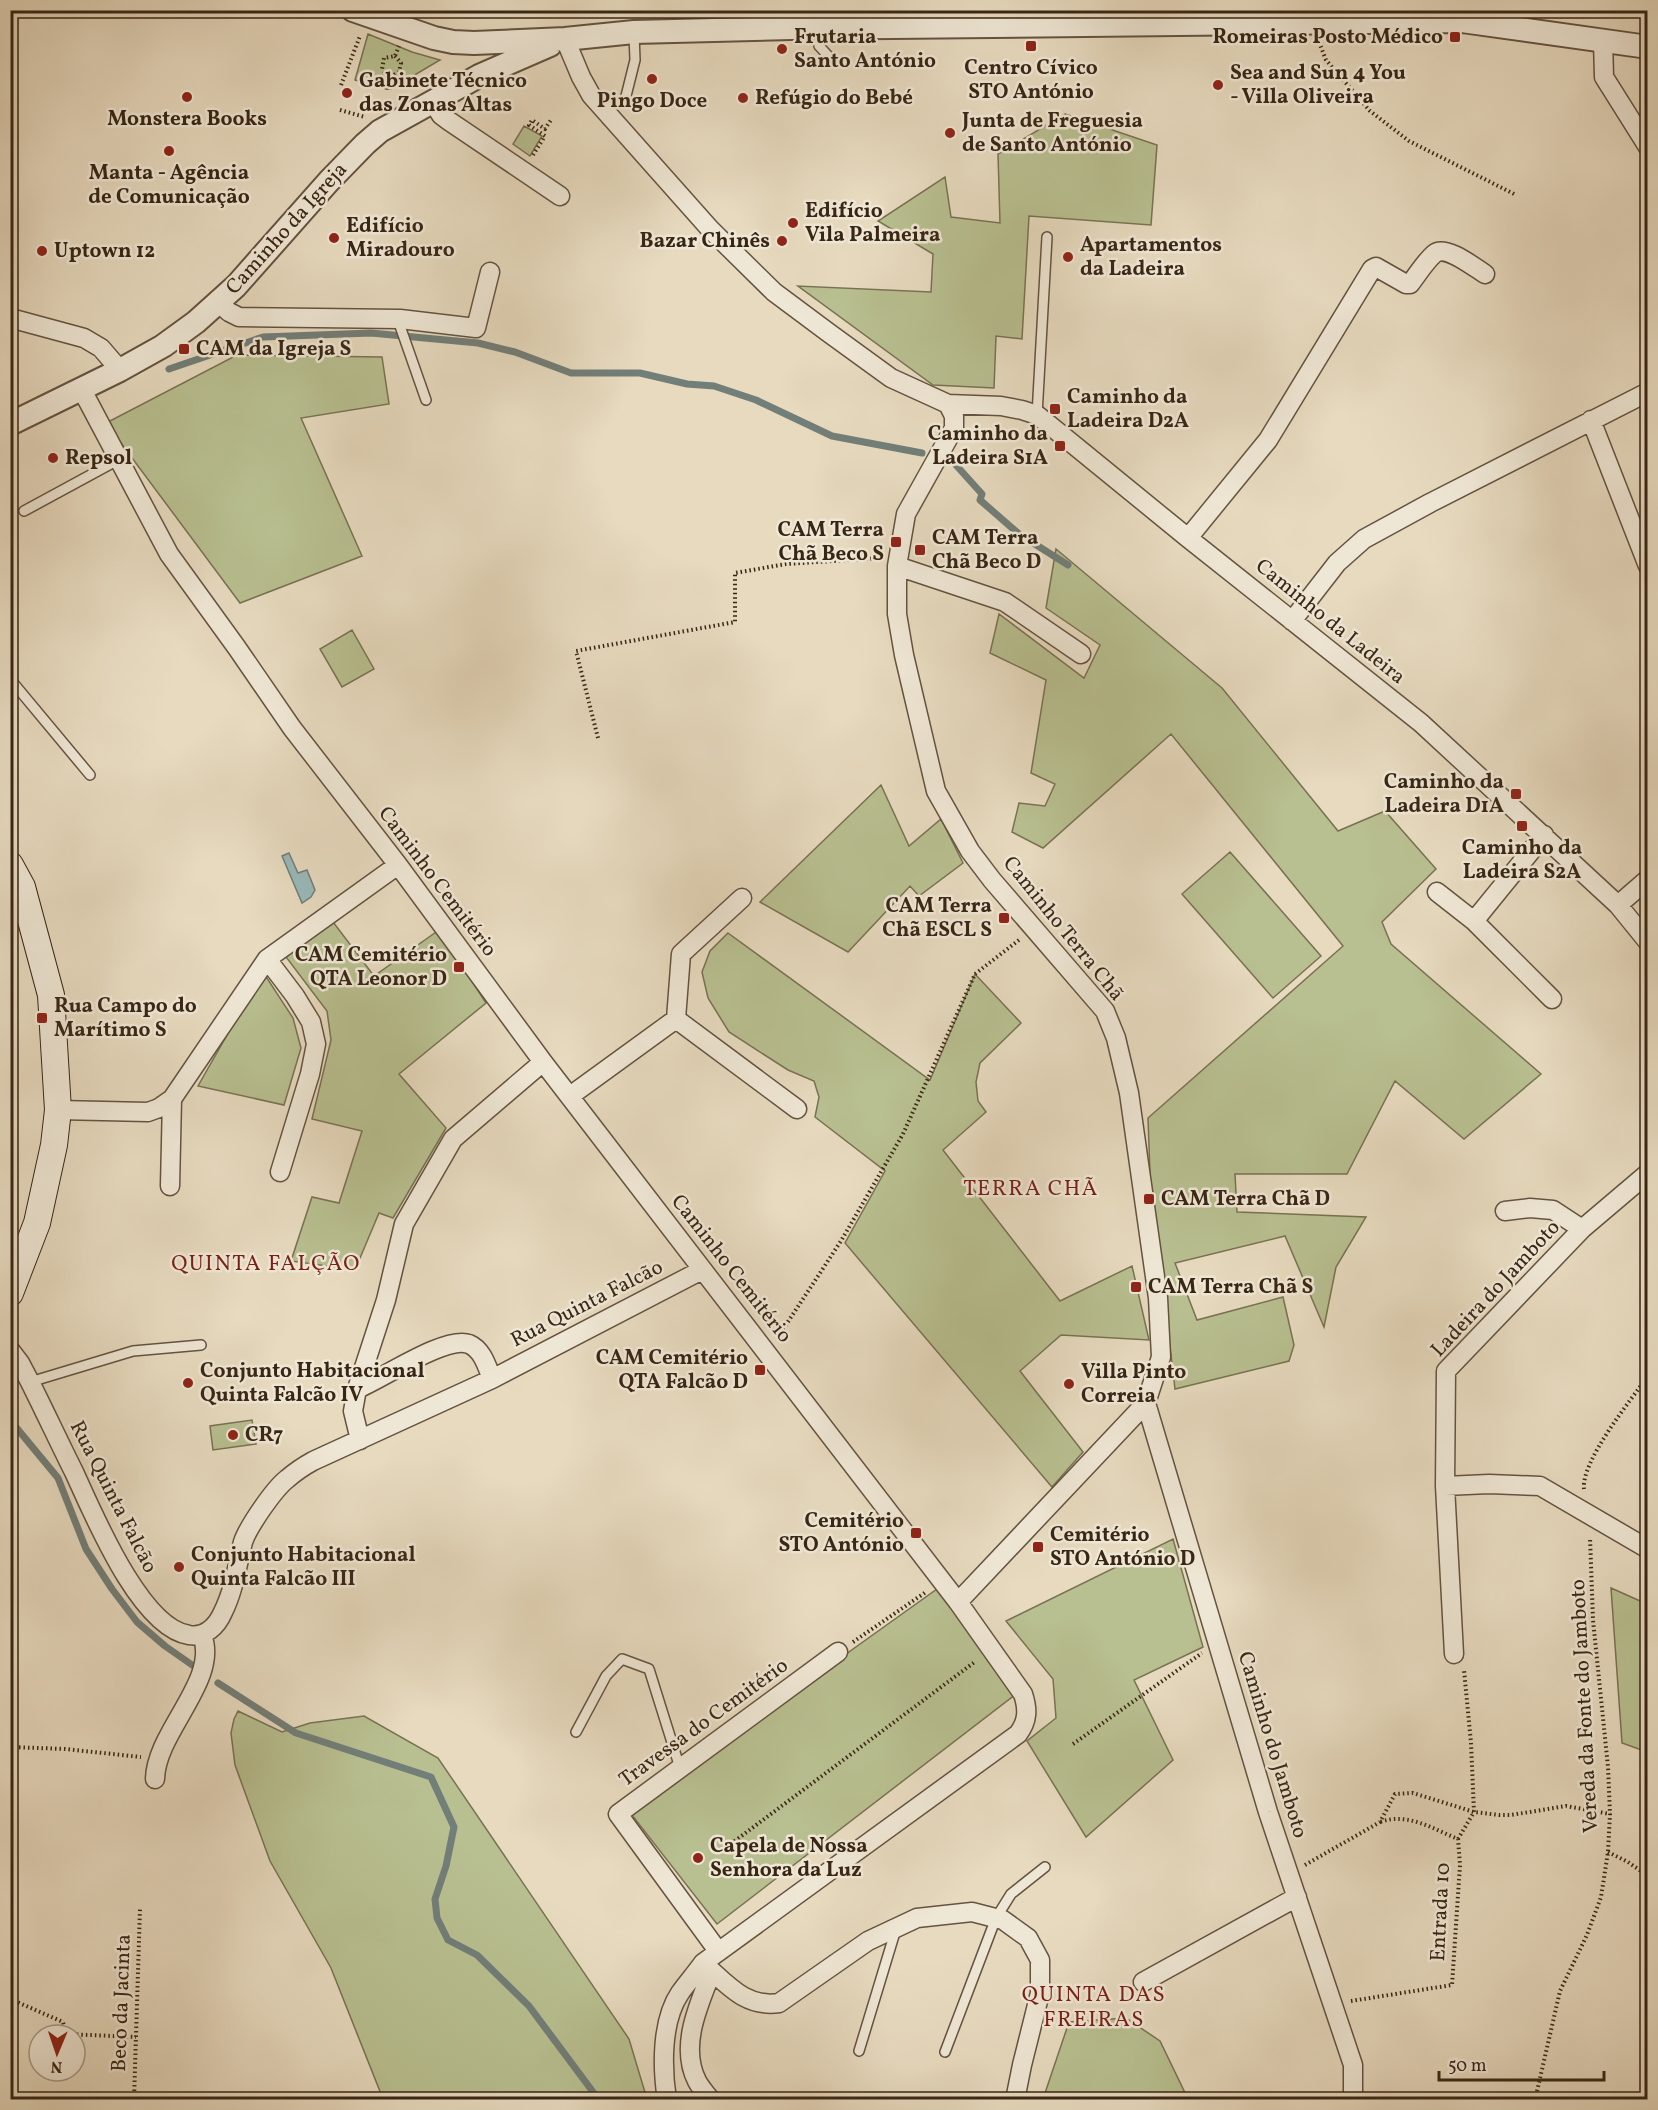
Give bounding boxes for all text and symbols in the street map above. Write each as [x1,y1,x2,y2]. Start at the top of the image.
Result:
place label: Frutaria Santo António [794,23,936,76]
place label: Romeiras Posto Médico [1212,23,1443,52]
marker: Romeiras Posto Médico [1448,30,1462,44]
marker: Centro Cívico STO António [1024,39,1038,53]
marker: Frutaria Santo António [775,42,789,56]
place label: Centro Cívico STO António [964,54,1098,107]
place label: Sea and Sun 4 You - Villa Oliveira [1230,59,1406,112]
place label: Gabinete Técnico das Zonas Altas [359,67,527,120]
marker: Pingo Doce [645,72,659,86]
marker: Sea and Sun 4 You - Villa Oliveira [1211,78,1225,92]
place label: Refúgio do Bebé [755,84,913,113]
marker: Gabinete Técnico das Zonas Altas [340,86,354,100]
place label: Pingo Doce [597,87,707,116]
marker: Monstera Books [180,90,194,104]
marker: Refúgio do Bebé [736,91,750,105]
place label: Monstera Books [107,105,267,134]
place label: Junta de Freguesia de Santo António [961,107,1143,160]
marker: Junta de Freguesia de Santo António [943,126,957,140]
marker: Manta - Agência de Comunicação [162,144,176,158]
street label: Caminho da Igreja [220,156,354,302]
place label: Manta - Agência de Comunicação [88,159,250,212]
place label: Edifício Vila Palmeira [805,197,941,250]
place label: Edifício Miradouro [346,212,455,265]
marker: Edifício Vila Palmeira [786,216,800,230]
place label: Bazar Chinês [640,227,770,256]
marker: Edifício Miradouro [327,231,341,245]
place label: Apartamentos da Ladeira [1080,231,1222,284]
marker: Bazar Chinês [775,234,789,248]
place label: Uptown 12 [54,237,155,266]
marker: Uptown 12 [35,244,49,258]
marker: Apartamentos da Ladeira [1061,250,1075,264]
place label: CAM da Igreja S [196,335,351,364]
marker: CAM da Igreja S [177,342,191,356]
place label: Caminho da Ladeira D2A [1067,383,1189,436]
marker: Caminho da Ladeira D2A [1048,402,1062,416]
place label: Caminho da Ladeira S1A [928,420,1048,473]
marker: Caminho da Ladeira S1A [1053,439,1067,453]
place label: Repsol [65,444,132,473]
marker: Repsol [46,451,60,465]
place label: CAM Terra Chã Beco S [777,516,884,569]
place label: CAM Terra Chã Beco D [932,524,1041,577]
marker: CAM Terra Chã Beco S [889,535,903,549]
marker: CAM Terra Chã Beco D [913,543,927,557]
street label: Caminho da Ladeira [1249,552,1411,692]
place label: Caminho da Ladeira D1A [1384,768,1504,821]
marker: Caminho da Ladeira D1A [1509,787,1523,801]
street label: Caminho Cemitério [371,801,503,963]
marker: Caminho da Ladeira S2A [1515,819,1529,833]
place label: Caminho da Ladeira S2A [1462,834,1582,887]
street label: Caminho Terra Chã [996,850,1130,1008]
place label: CAM Terra Chã ESCL S [882,892,992,945]
marker: CAM Terra Chã ESCL S [997,911,1011,925]
place label: CAM Cemitério QTA Leonor D [295,941,447,994]
marker: CAM Cemitério QTA Leonor D [452,960,466,974]
place label: Rua Campo do Marítimo S [54,992,197,1045]
marker: Rua Campo do Marítimo S [35,1011,49,1025]
district label: TERRA CHÃ [963,1174,1099,1205]
place label: CAM Terra Chã D [1161,1185,1330,1214]
street label: Caminho Cemitério [664,1189,798,1349]
marker: CAM Terra Chã D [1142,1192,1156,1206]
street label: Ladeira do Jamboto [1425,1214,1567,1364]
district label: QUINTA FALÇÃO [171,1249,361,1280]
street label: Rua Quinta Falcão [506,1253,668,1355]
place label: CAM Terra Chã S [1148,1273,1313,1302]
marker: CAM Terra Chã S [1129,1280,1143,1294]
place label: CAM Cemitério QTA Falcão D [596,1344,748,1397]
place label: Conjunto Habitacional Quinta Falcão IV [200,1357,425,1410]
place label: Villa Pinto Correia [1081,1358,1186,1411]
marker: CAM Cemitério QTA Falcão D [753,1363,767,1377]
marker: Conjunto Habitacional Quinta Falcão IV [181,1376,195,1390]
marker: Villa Pinto Correia [1062,1377,1076,1391]
street label: Rua Quinta Falcão [62,1416,164,1578]
place label: CR7 [245,1421,283,1450]
marker: CR7 [226,1428,240,1442]
place label: Cemitério STO António [778,1507,904,1560]
place label: Cemitério STO António D [1050,1521,1195,1574]
marker: Cemitério STO António [909,1526,923,1540]
marker: Cemitério STO António D [1031,1540,1045,1554]
place label: Conjunto Habitacional Quinta Falcão III [191,1541,416,1594]
marker: Conjunto Habitacional Quinta Falcão III [172,1560,186,1574]
street label: Vereda da Fonte do Jamboto [1564,1578,1606,1834]
street label: Caminho do Jamboto [1230,1648,1314,1842]
street label: Travessa do Cemitério [613,1652,795,1794]
place label: Capela de Nossa Senhora da Luz [710,1832,868,1885]
marker: Capela de Nossa Senhora da Luz [691,1851,705,1865]
street label: Entrada 10 [1424,1862,1458,1962]
street label: Beco da Jacinta [105,1934,139,2072]
district label: QUINTA DAS FREIRAS [1022,1980,1166,2036]
north arrow [27,2023,87,2083]
scale bar [1439,2044,1604,2082]
text: 50 m [1448,2054,1487,2079]
text: N [50,2055,63,2077]

